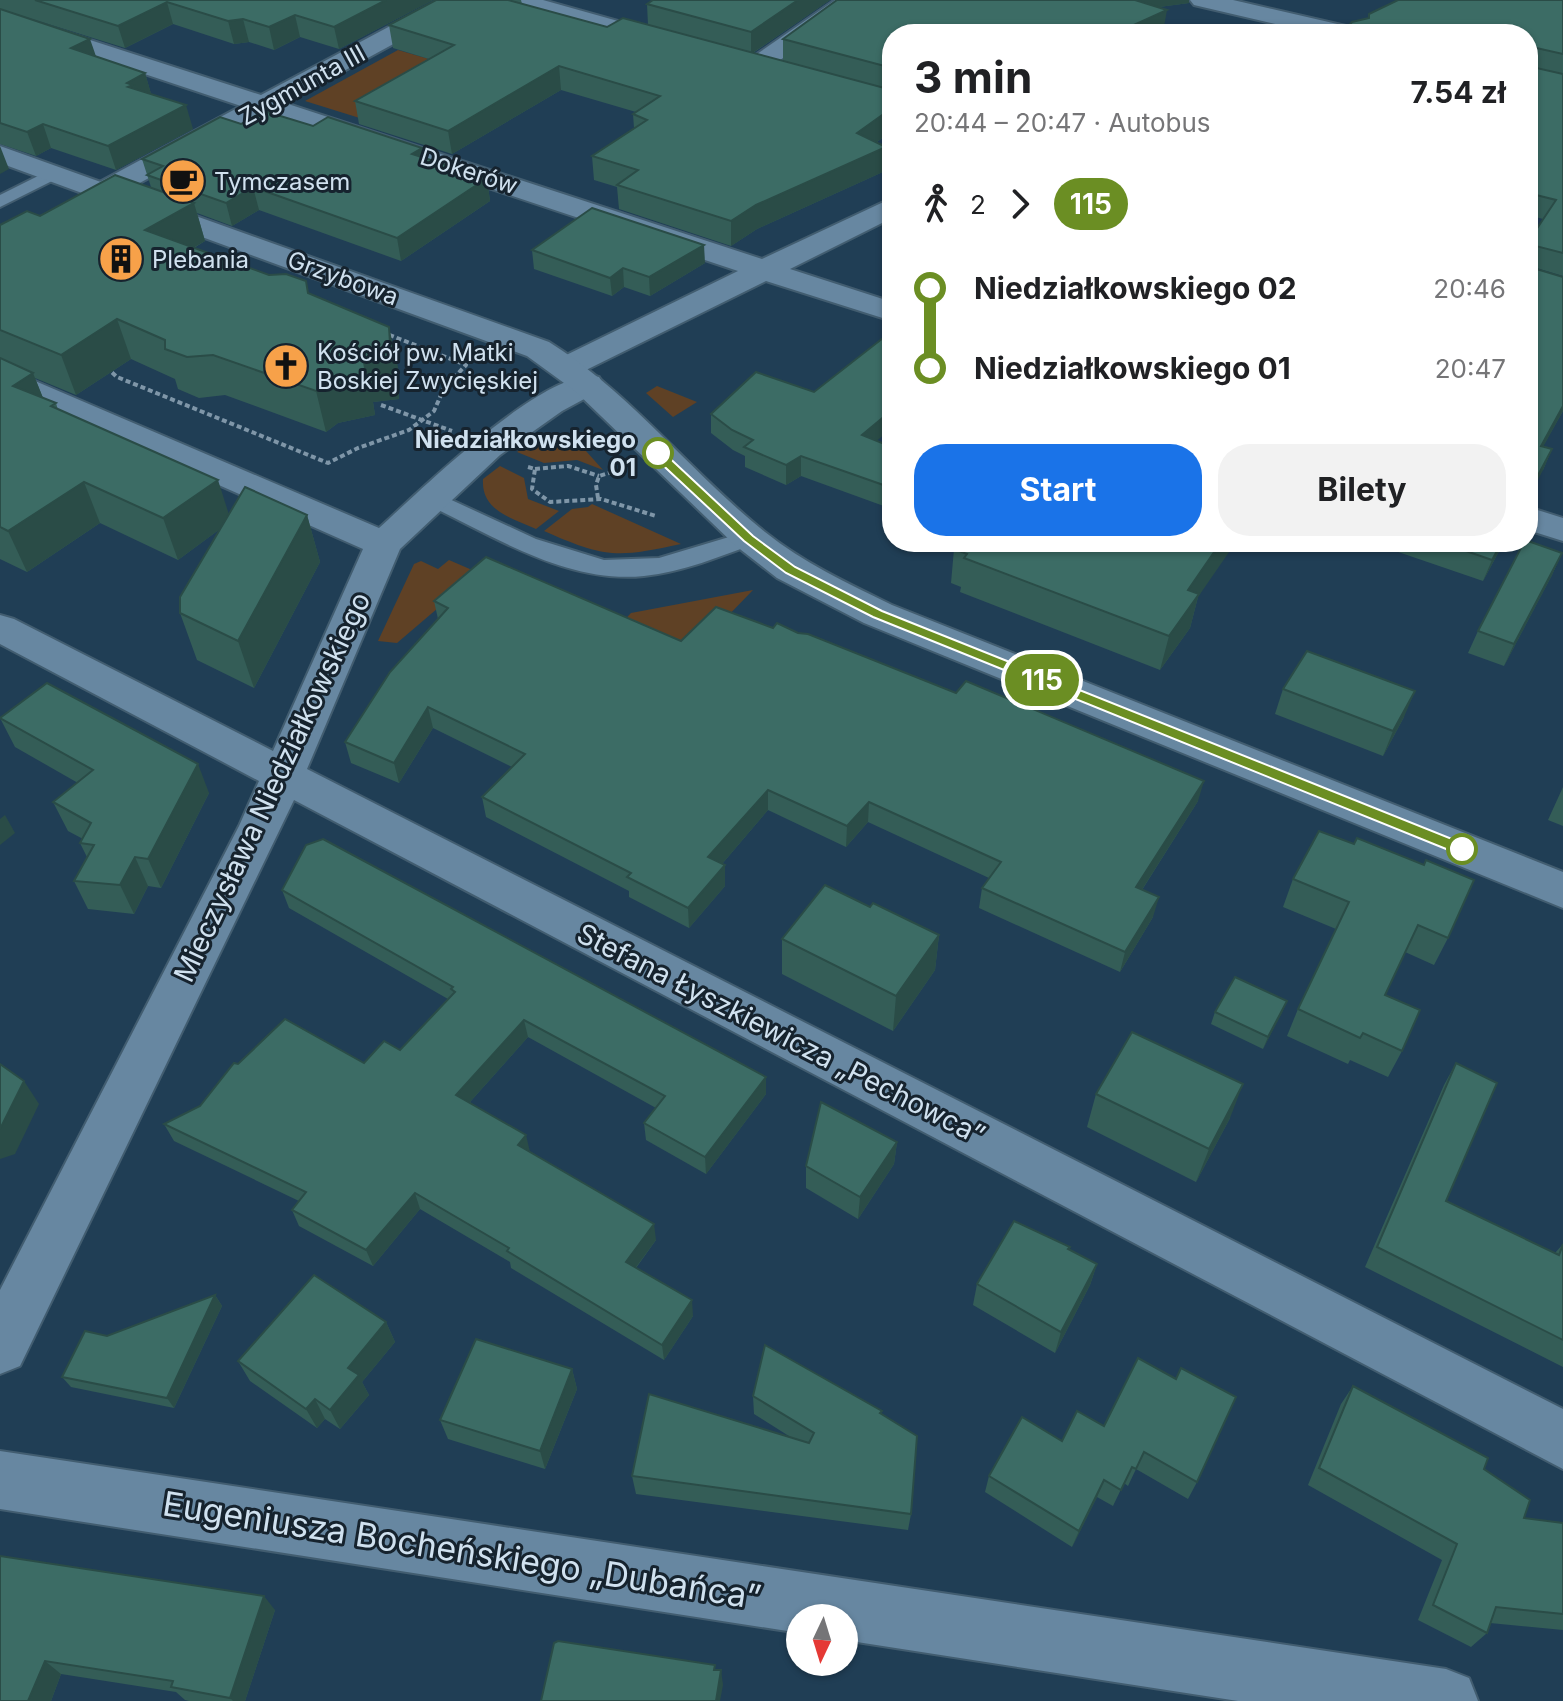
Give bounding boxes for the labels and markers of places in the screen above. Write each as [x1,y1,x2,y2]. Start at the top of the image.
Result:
cafe icon: Tymczasem [159,157,207,205]
place label: Tymczasem [214,167,350,196]
building icon: Plebania [97,235,145,283]
place label: Plebania [152,245,249,274]
place label: Kościół pw. Matki Boskiej Zwycięskiej [317,338,538,395]
church icon: Kościół pw. Matki Boskiej Zwycięskiej [262,342,310,390]
place label: Niedziałkowskiego 01 [415,425,636,482]
marker: Niedziałkowskiego 01 [643,438,673,468]
unlabelled marker [1447,834,1477,864]

